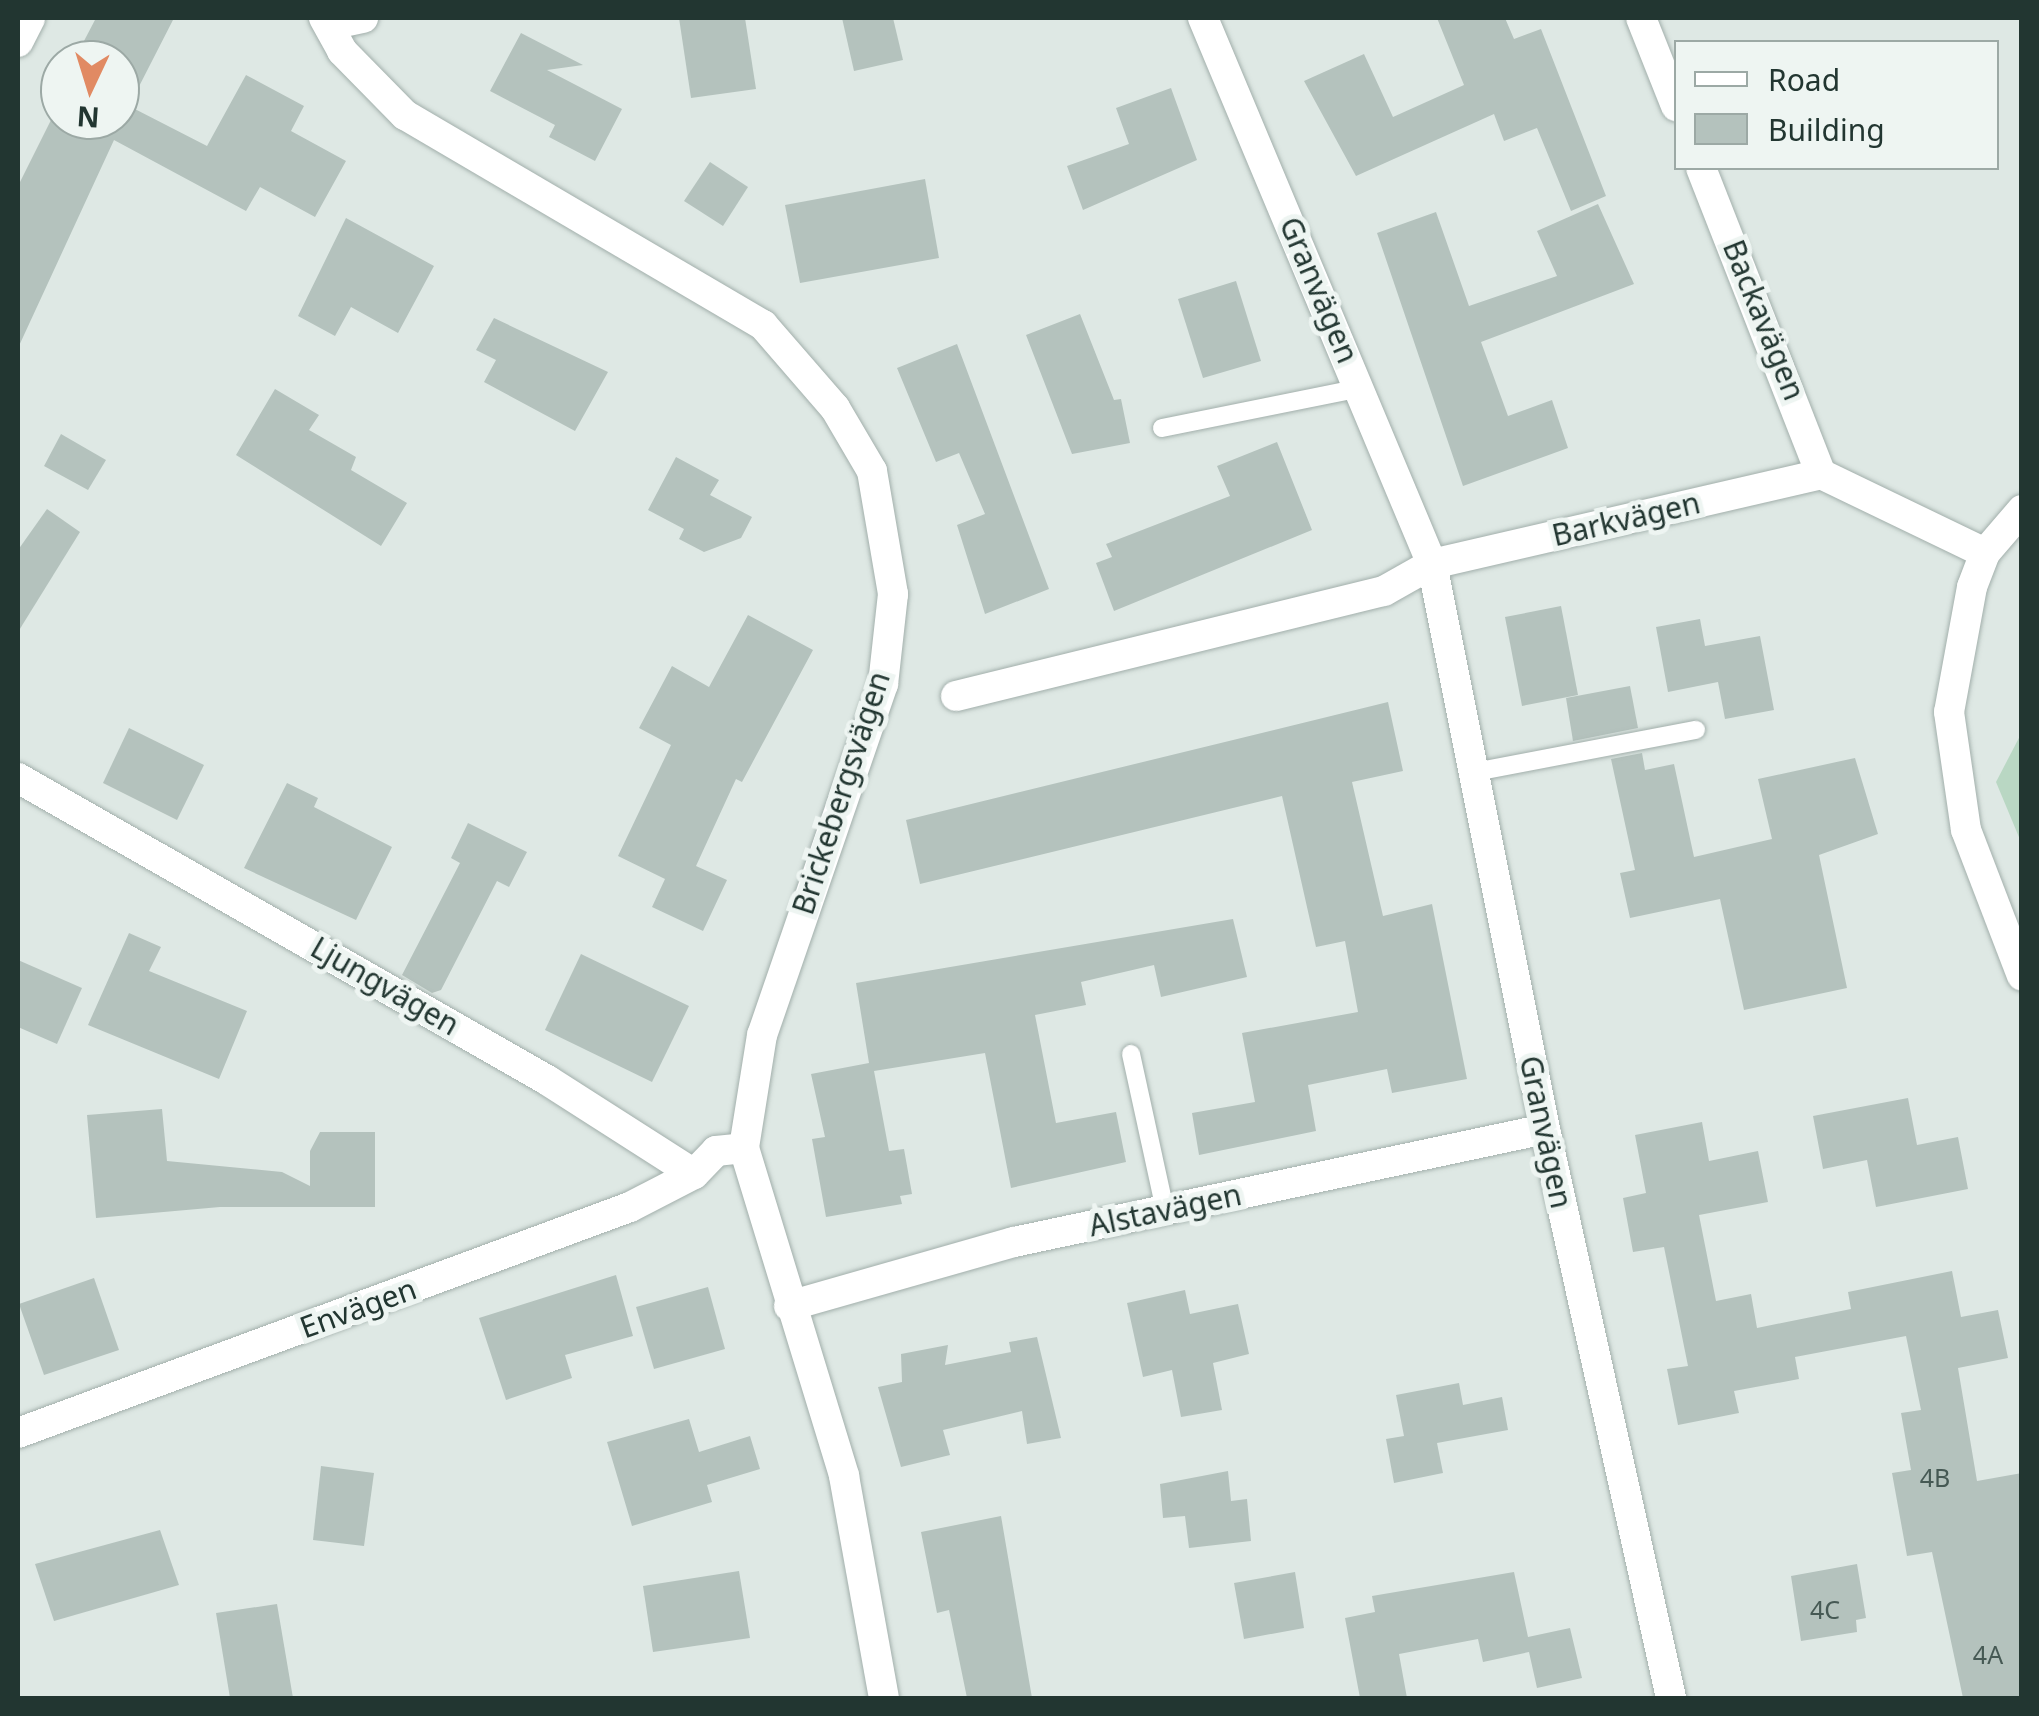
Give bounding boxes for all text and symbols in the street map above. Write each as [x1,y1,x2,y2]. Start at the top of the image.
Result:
north arrow [40,40,140,140]
legend [1674,40,1999,170]
text: Road [1768,59,1840,100]
text: N [75,98,101,138]
text: Building [1768,109,1885,150]
street label: Granvägen [1272,212,1366,368]
street label: Backavägen [1716,235,1812,405]
street label: Barkvägen [1549,485,1703,553]
street label: Brickebergsvägen [785,667,897,919]
street label: Ljungvägen [305,929,465,1043]
street label: Granvägen [1512,1052,1580,1212]
street label: Alstavägen [1085,1176,1245,1244]
street label: Envägen [295,1270,421,1346]
house number: 4B [1920,1462,1950,1492]
house number: 4C [1810,1594,1840,1624]
house number: 4A [1973,1639,2003,1669]

